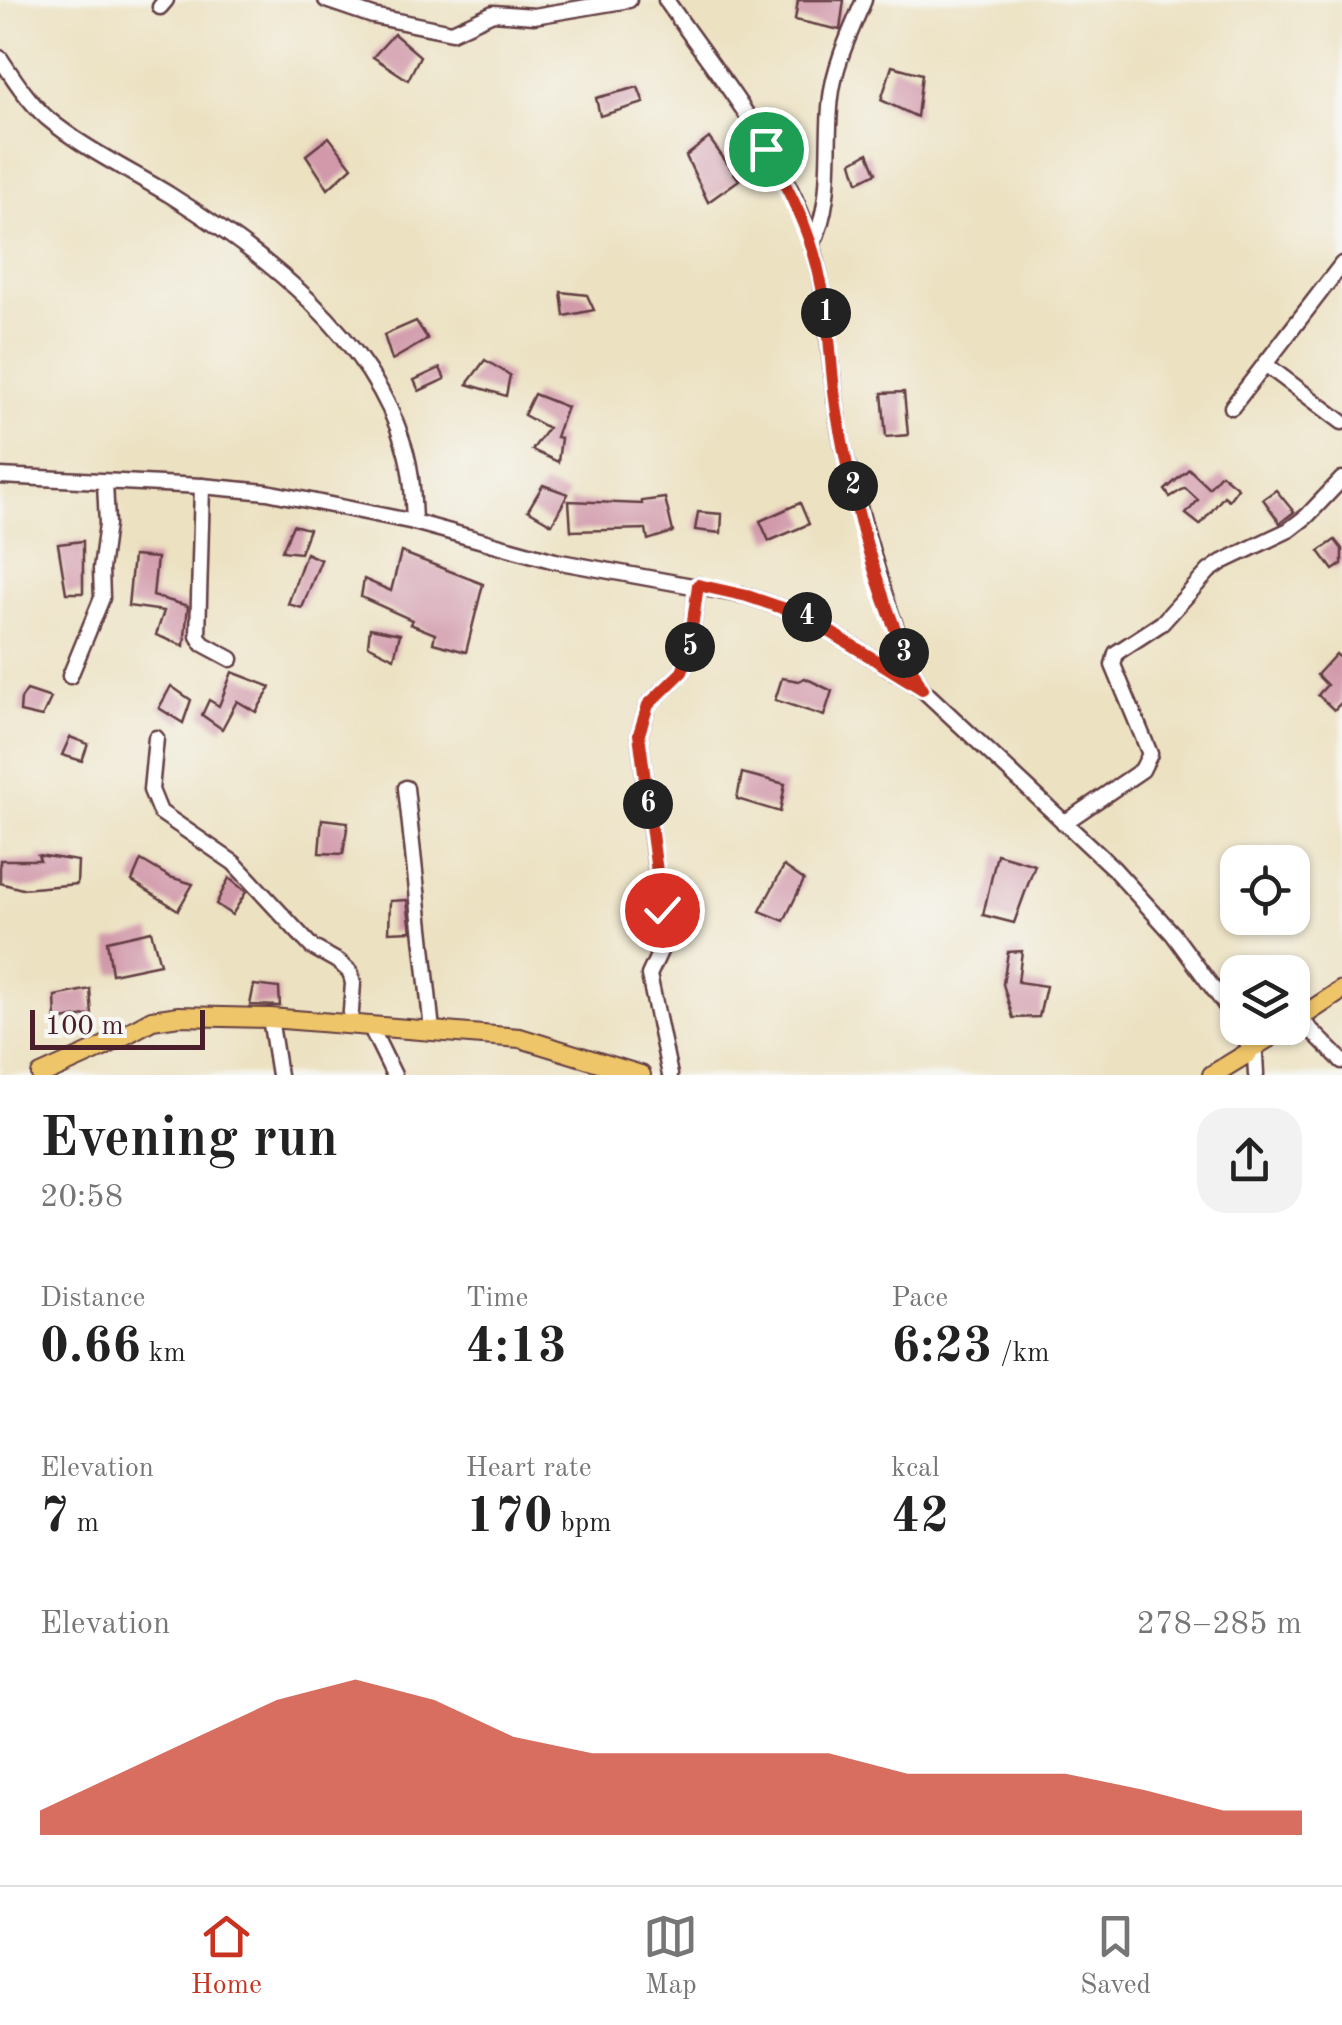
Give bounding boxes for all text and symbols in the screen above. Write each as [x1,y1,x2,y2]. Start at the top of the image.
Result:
pin [724,107,809,192]
icon: arrive [739,122,794,177]
pin: 1 [801,288,851,338]
text: 1 [818,299,834,327]
pin: 2 [828,461,878,511]
text: 2 [845,472,861,500]
pin: 4 [782,592,832,642]
text: 4 [799,603,815,631]
pin: 5 [665,622,715,672]
pin: 3 [879,628,929,678]
text: 5 [682,633,698,661]
text: 3 [896,639,912,667]
pin: 6 [623,779,673,829]
text: 6 [640,790,656,818]
map controls [1220,845,1310,1045]
button: locate [1220,845,1310,935]
pin [620,868,705,953]
icon: check [635,883,690,938]
button: layers [1220,955,1310,1045]
scale bar [30,1005,205,1050]
text: 100 m [45,1013,124,1041]
button: share [1197,1108,1302,1213]
text: Evening run [40,1113,338,1168]
text: 20:58 [40,1182,123,1214]
text: Distance [40,1285,145,1313]
text: Time [466,1285,528,1313]
text: Pace [891,1285,948,1313]
text: 0.66 [40,1323,141,1373]
text: 4:13 [466,1323,567,1373]
text: 6:23 [891,1323,992,1373]
text: km [141,1340,186,1368]
text: /km [992,1340,1050,1368]
text: Elevation [40,1455,154,1483]
text: Heart rate [466,1455,592,1483]
text: kcal [891,1455,940,1483]
text: 7 [40,1493,69,1543]
text: 170 [466,1493,553,1543]
text: 42 [891,1493,949,1543]
text: m [69,1510,99,1538]
text: bpm [553,1510,612,1538]
text: Elevation [40,1609,170,1641]
text: 278–285 m [1136,1609,1302,1641]
tab: Home [191,1909,262,2004]
tab: Map [643,1909,698,2004]
tab: Saved [1080,1909,1151,2004]

